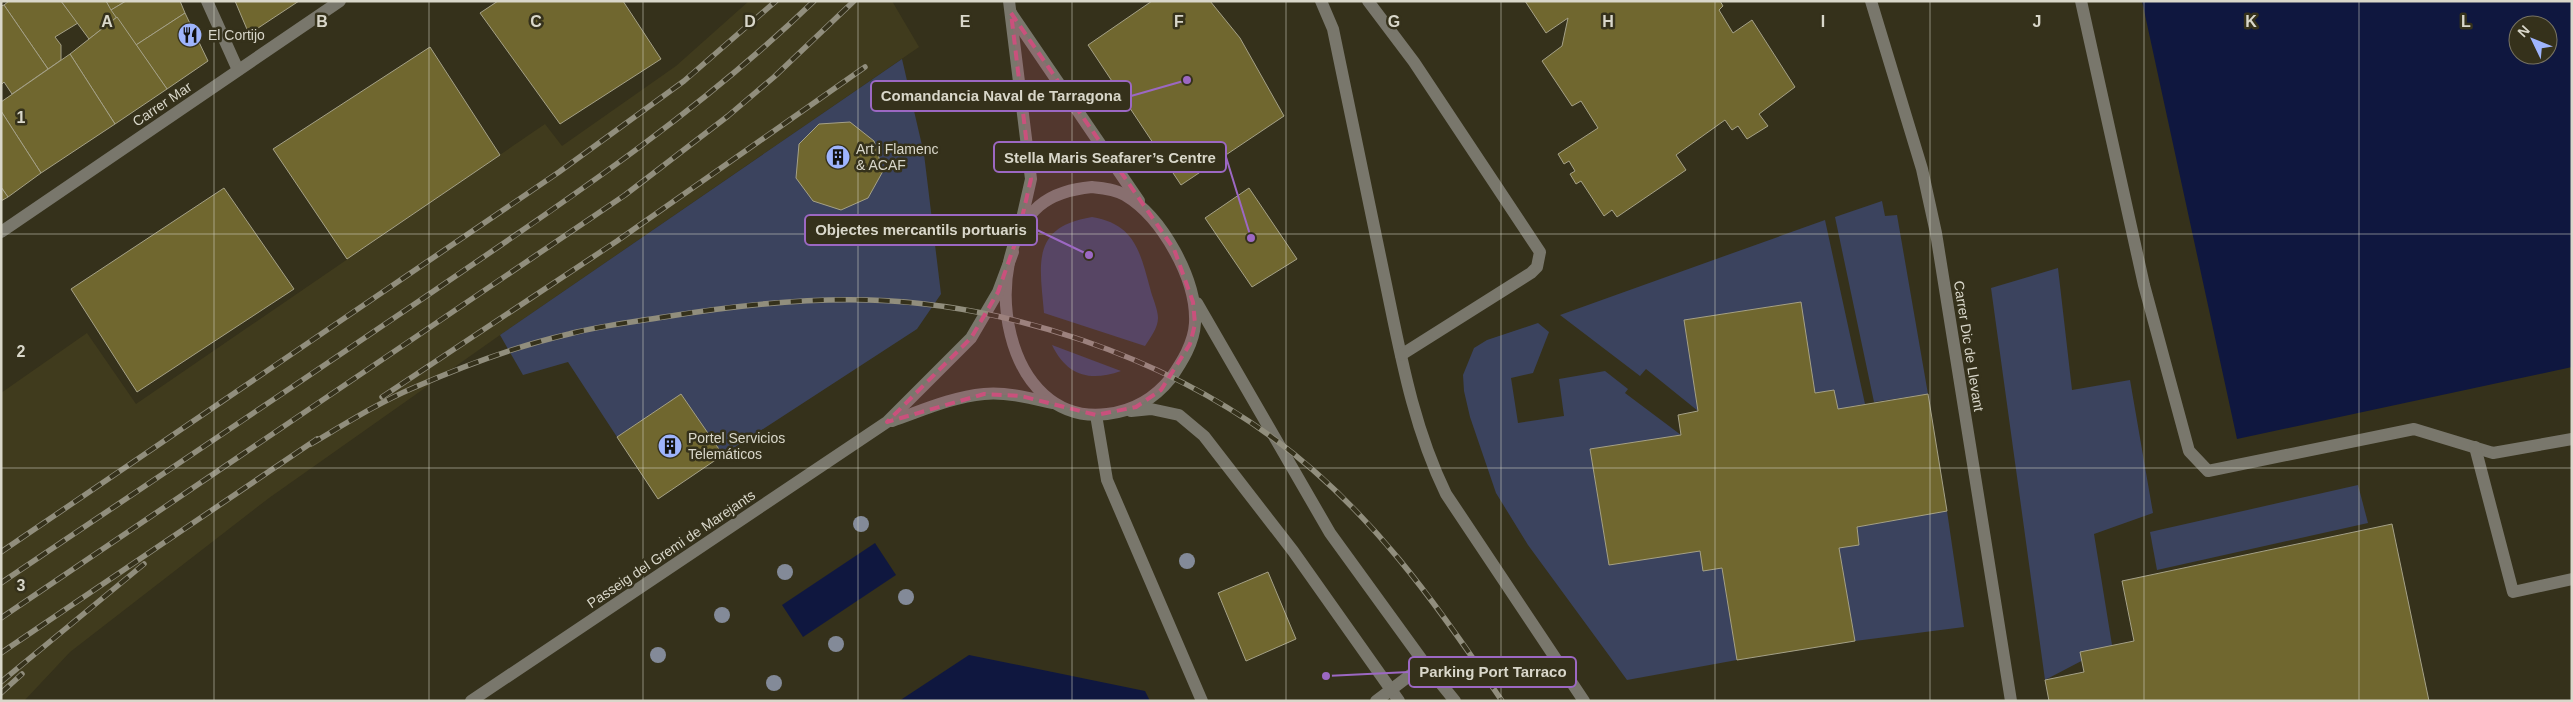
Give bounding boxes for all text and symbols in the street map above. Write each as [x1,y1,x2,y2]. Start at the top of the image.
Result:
text: A [101,13,113,30]
text: B [316,13,328,30]
text: C [530,13,542,30]
text: D [744,13,756,30]
text: E [960,13,971,30]
text: F [1174,13,1184,30]
text: G [1388,13,1400,30]
text: H [1602,13,1614,30]
text: I [1821,13,1825,30]
text: J [2033,13,2041,30]
text: K [2245,13,2257,30]
text: L [2461,13,2471,30]
north arrow [2508,15,2558,65]
restaurant icon: El Cortijo [177,22,203,48]
text: N [2514,22,2533,40]
place label: El Cortijo [208,27,265,43]
street label: Carrer Mar [129,78,195,130]
callout: Comandancia Naval de Tarragona [871,81,1131,111]
text: Comandancia Naval de Tarragona [881,87,1122,104]
text: 1 [17,109,26,126]
place label: Art i Flamenc & ACAF [856,141,938,173]
callout: Stella Maris Seafarer’s Centre [994,142,1226,172]
building icon: Art i Flamenc & ACAF [825,144,851,170]
text: Stella Maris Seafarer’s Centre [1004,149,1216,166]
callout: Objectes mercantils portuaris [805,215,1037,245]
text: Objectes mercantils portuaris [815,221,1027,238]
street label: Carrer Dic de Llevant [1951,279,1987,413]
text: 2 [17,343,26,360]
place label: Portel Servicios Telemáticos [688,430,785,462]
building icon: Portel Servicios Telemáticos [657,433,683,459]
street label: Passeig del Gremi de Marejants [584,487,758,611]
text: 3 [17,577,26,594]
callout: Parking Port Tarraco [1409,657,1576,687]
text: Parking Port Tarraco [1419,663,1567,680]

